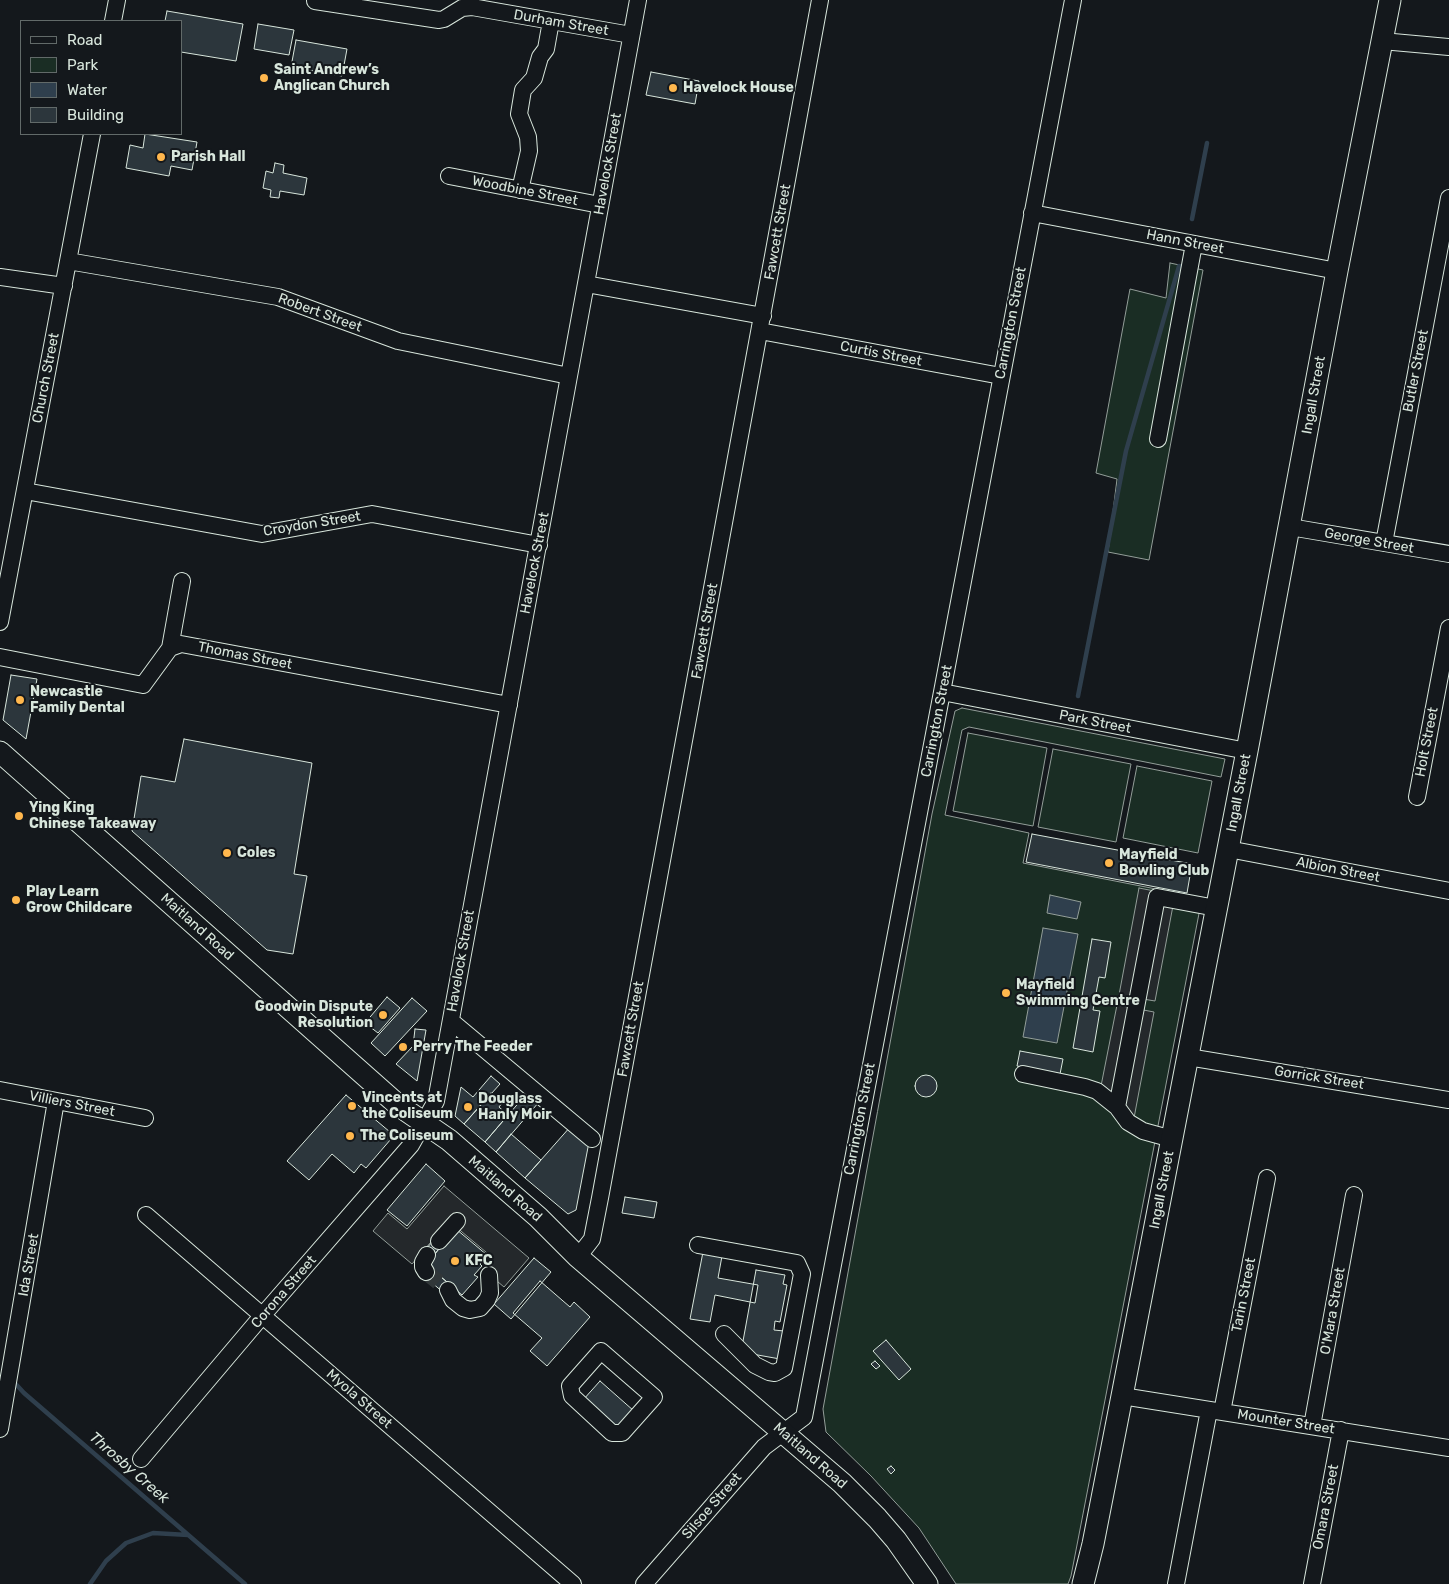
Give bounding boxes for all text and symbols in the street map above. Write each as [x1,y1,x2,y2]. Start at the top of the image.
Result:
street label: Durham Street [512,6,610,40]
legend [20,20,182,135]
text: Road [67,31,103,49]
text: Park [67,56,98,74]
place label: Saint Andrew’s Anglican Church [274,62,390,94]
marker: Saint Andrew’s Anglican Church [258,72,270,84]
place label: Havelock House [683,80,794,96]
text: Water [67,81,107,99]
marker: Havelock House [667,82,679,94]
text: Building [67,106,124,124]
street label: Havelock Street [591,112,625,216]
place label: Parish Hall [171,149,245,165]
marker: Parish Hall [155,151,167,163]
street label: Woodbine Street [471,173,579,209]
street label: Fawcett Street [761,183,795,281]
street label: Hann Street [1145,226,1225,258]
street label: Carrington Street [992,266,1030,380]
street label: Robert Street [276,290,364,336]
street label: Butler Street [1400,328,1432,414]
street label: Church Street [29,331,63,425]
street label: Curtis Street [839,338,923,370]
street label: Ingall Street [1299,355,1329,435]
street label: Croydon Street [262,508,362,540]
street label: Havelock Street [517,511,553,615]
street label: George Street [1323,525,1415,557]
street label: Fawcett Street [688,582,722,680]
street label: Thomas Street [196,639,294,673]
street label: Carrington Street [918,664,956,778]
place label: Newcastle Family Dental [30,684,125,716]
marker: Newcastle Family Dental [14,694,26,706]
street label: Holt Street [1412,706,1442,778]
street label: Park Street [1058,707,1132,737]
street label: Ingall Street [1223,753,1255,833]
place label: Ying King Chinese Takeaway [29,800,156,832]
marker: Ying King Chinese Takeaway [13,810,25,822]
place label: Coles [237,845,275,861]
marker: Coles [221,847,233,859]
place label: Mayfield Bowling Club [1119,847,1209,880]
street label: Albion Street [1295,854,1381,886]
marker: Mayfield Bowling Club [1103,857,1115,869]
place label: Play Learn Grow Childcare [26,884,132,916]
street label: Maitland Road [157,890,237,964]
marker: Play Learn Grow Childcare [10,894,22,906]
street label: Havelock Street [444,909,478,1013]
place label: Mayfield Swimming Centre [1016,977,1140,1010]
street label: Fawcett Street [614,980,648,1078]
marker: Mayfield Swimming Centre [1000,987,1012,999]
place label: Goodwin Dispute Resolution [255,999,373,1032]
marker: Goodwin Dispute Resolution [377,1009,389,1021]
place label: Perry The Feeder [413,1039,532,1055]
marker: Perry The Feeder [397,1041,409,1053]
street label: Carrington Street [841,1062,879,1176]
street label: Gorrick Street [1273,1063,1365,1093]
street label: Villiers Street [28,1087,116,1121]
place label: Vincents at the Coliseum [362,1090,453,1122]
place label: Douglass Hanly Moir [478,1091,552,1124]
marker: Vincents at the Coliseum [346,1100,358,1112]
marker: Douglass Hanly Moir [462,1101,474,1113]
place label: The Coliseum [360,1128,453,1144]
marker: The Coliseum [344,1130,356,1142]
street label: Ingall Street [1146,1150,1178,1230]
street label: Maitland Road [465,1152,545,1226]
street label: Ida Street [15,1232,43,1298]
street label: Corona Street [248,1252,320,1332]
place label: KFC [465,1253,493,1269]
marker: KFC [449,1255,461,1267]
street label: Tarin Street [1229,1256,1259,1334]
street label: O'Mara Street [1317,1266,1349,1356]
street label: Myola Street [323,1366,395,1432]
street label: Mounter Street [1236,1406,1336,1438]
street label: Maitland Road [770,1419,850,1493]
water label: Throsby Creek [85,1428,173,1508]
street label: Omara Street [1310,1463,1342,1551]
street label: Silsoe Street [679,1469,745,1543]

